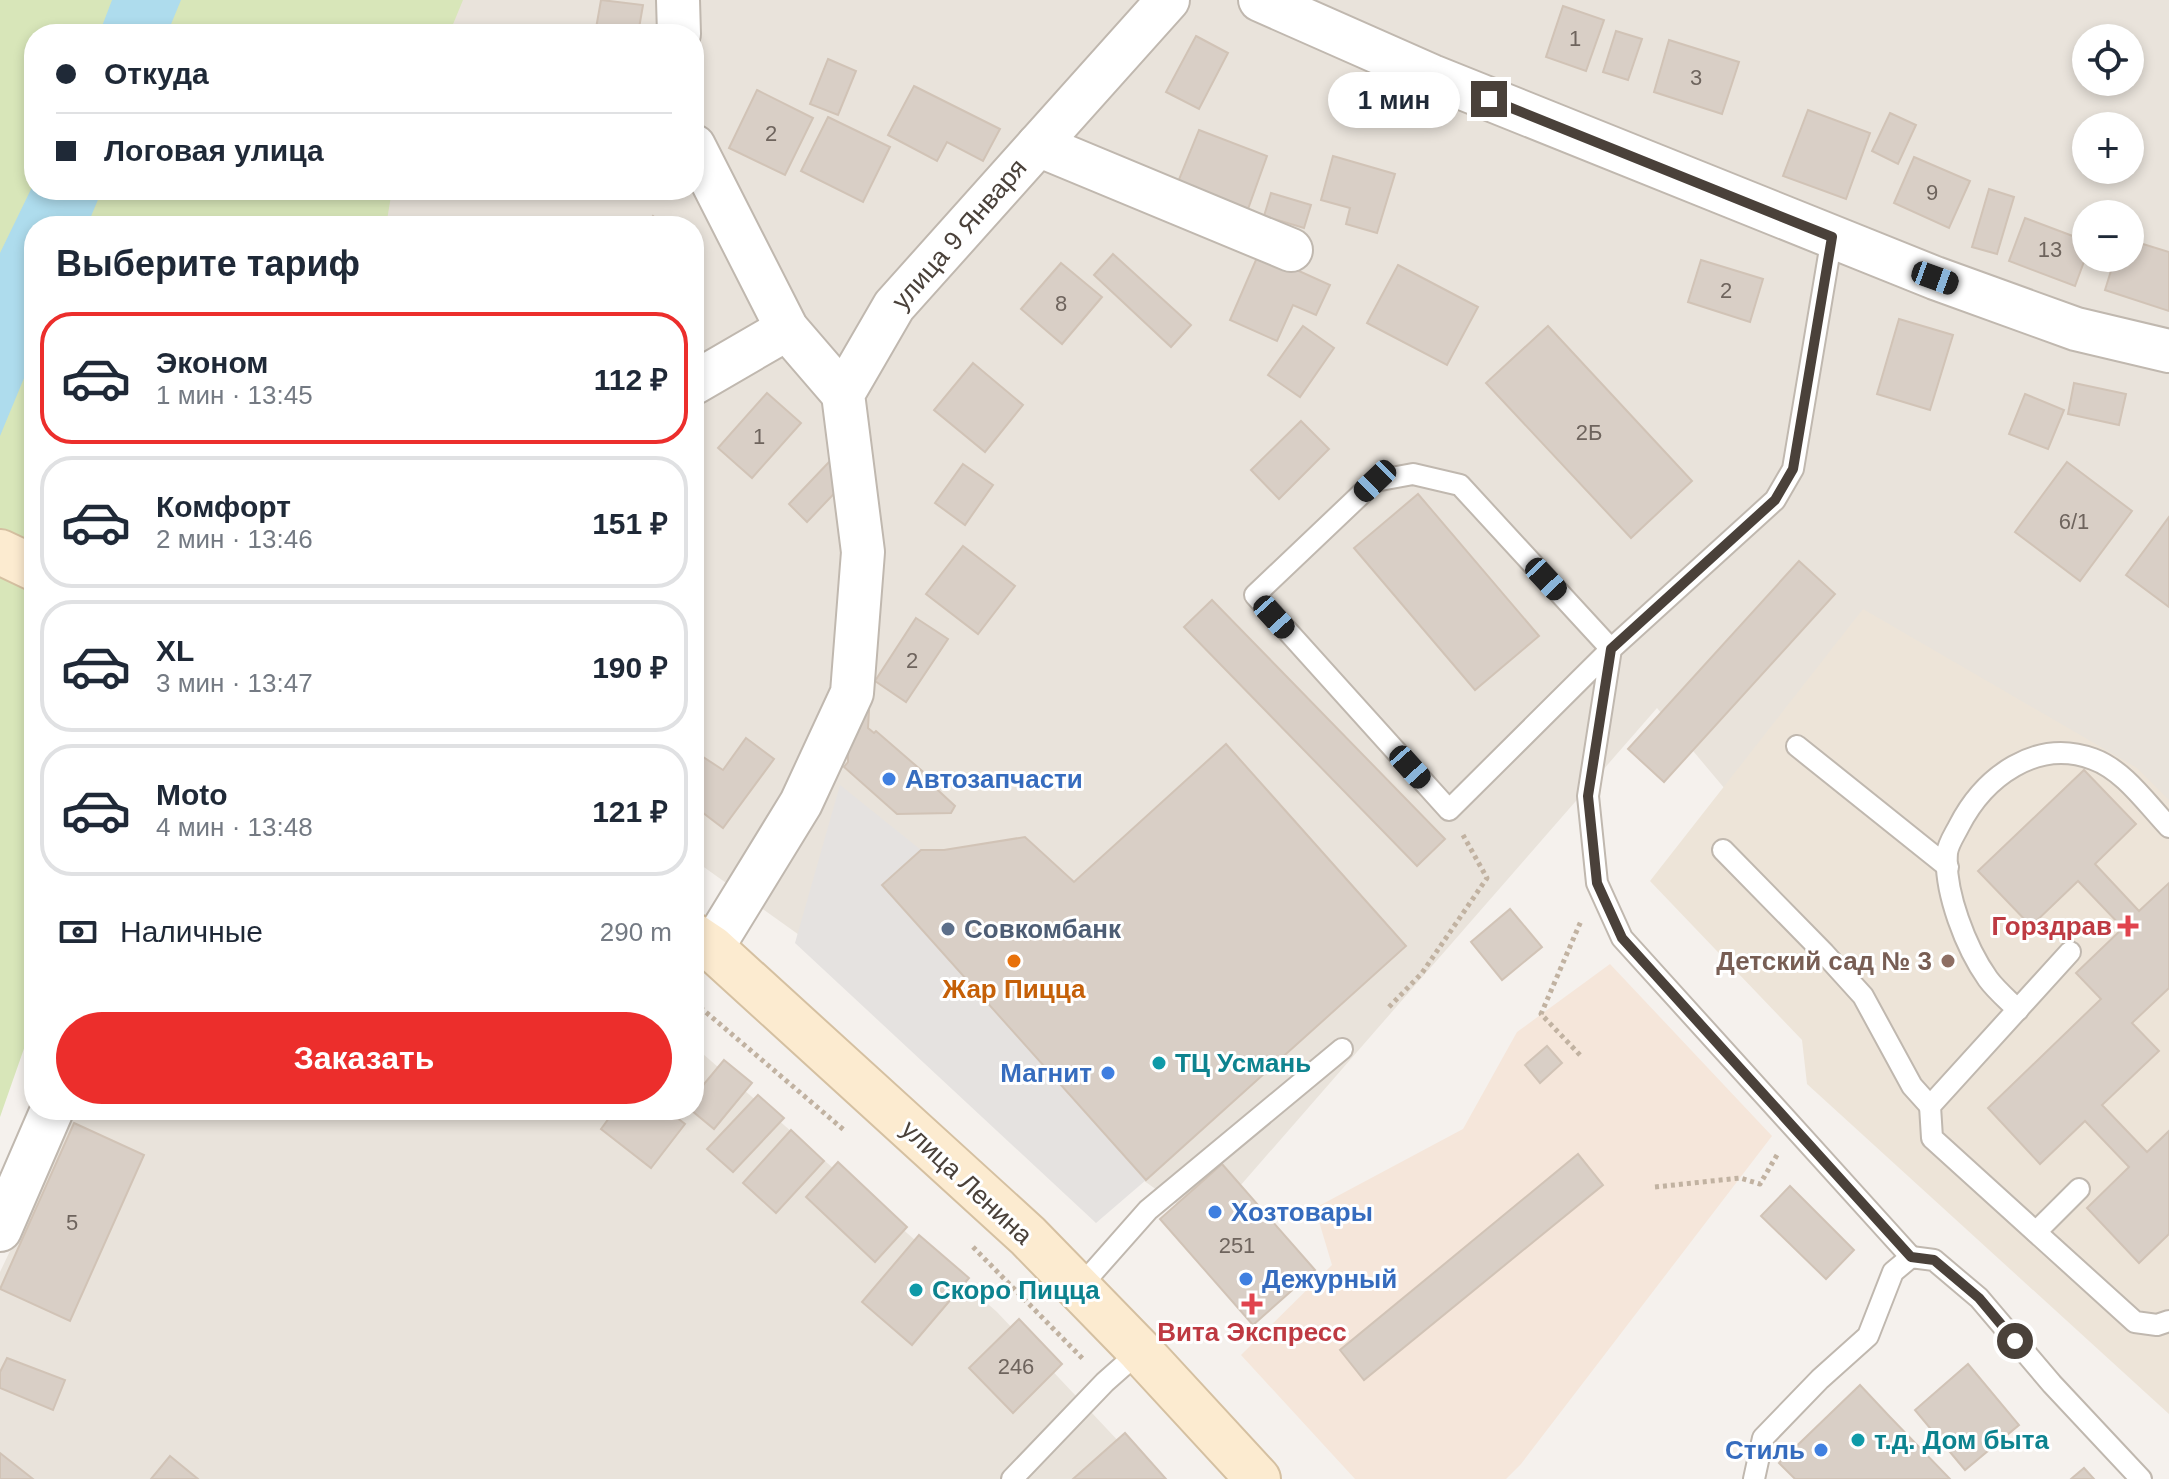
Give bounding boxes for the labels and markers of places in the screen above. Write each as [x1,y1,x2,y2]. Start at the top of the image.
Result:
place label: Автозапчасти [905,764,1083,794]
marker: Автозапчасти [880,770,898,788]
place label: Горздрав [1991,911,2112,941]
place label: Совкомбанк [964,914,1122,944]
marker: Горздрав [2119,917,2137,935]
marker: Совкомбанк [939,920,957,938]
place label: Детский сад № 3 [1716,946,1932,976]
marker: Жар Пицца [1005,952,1023,970]
marker: Детский сад № 3 [1939,952,1957,970]
place label: Жар Пицца [942,974,1086,1004]
place label: ТЦ Усмань [1175,1048,1311,1078]
marker: ТЦ Усмань [1150,1054,1168,1072]
place label: Магнит [1000,1058,1092,1088]
marker: Магнит [1099,1064,1117,1082]
place label: Хозтовары [1231,1197,1373,1227]
marker: Хозтовары [1206,1203,1224,1221]
place label: Дежурный [1262,1264,1397,1294]
marker: Дежурный [1237,1270,1255,1288]
place label: Скоро Пицца [932,1275,1100,1305]
marker: Скоро Пицца [907,1281,925,1299]
marker: Вита Экспресс [1243,1295,1261,1313]
place label: Вита Экспресс [1157,1317,1347,1347]
place label: т.д. Дом быта [1874,1425,2049,1455]
marker: т.д. Дом быта [1849,1431,1867,1449]
place label: Стиль [1725,1435,1805,1465]
marker: Стиль [1812,1441,1830,1459]

